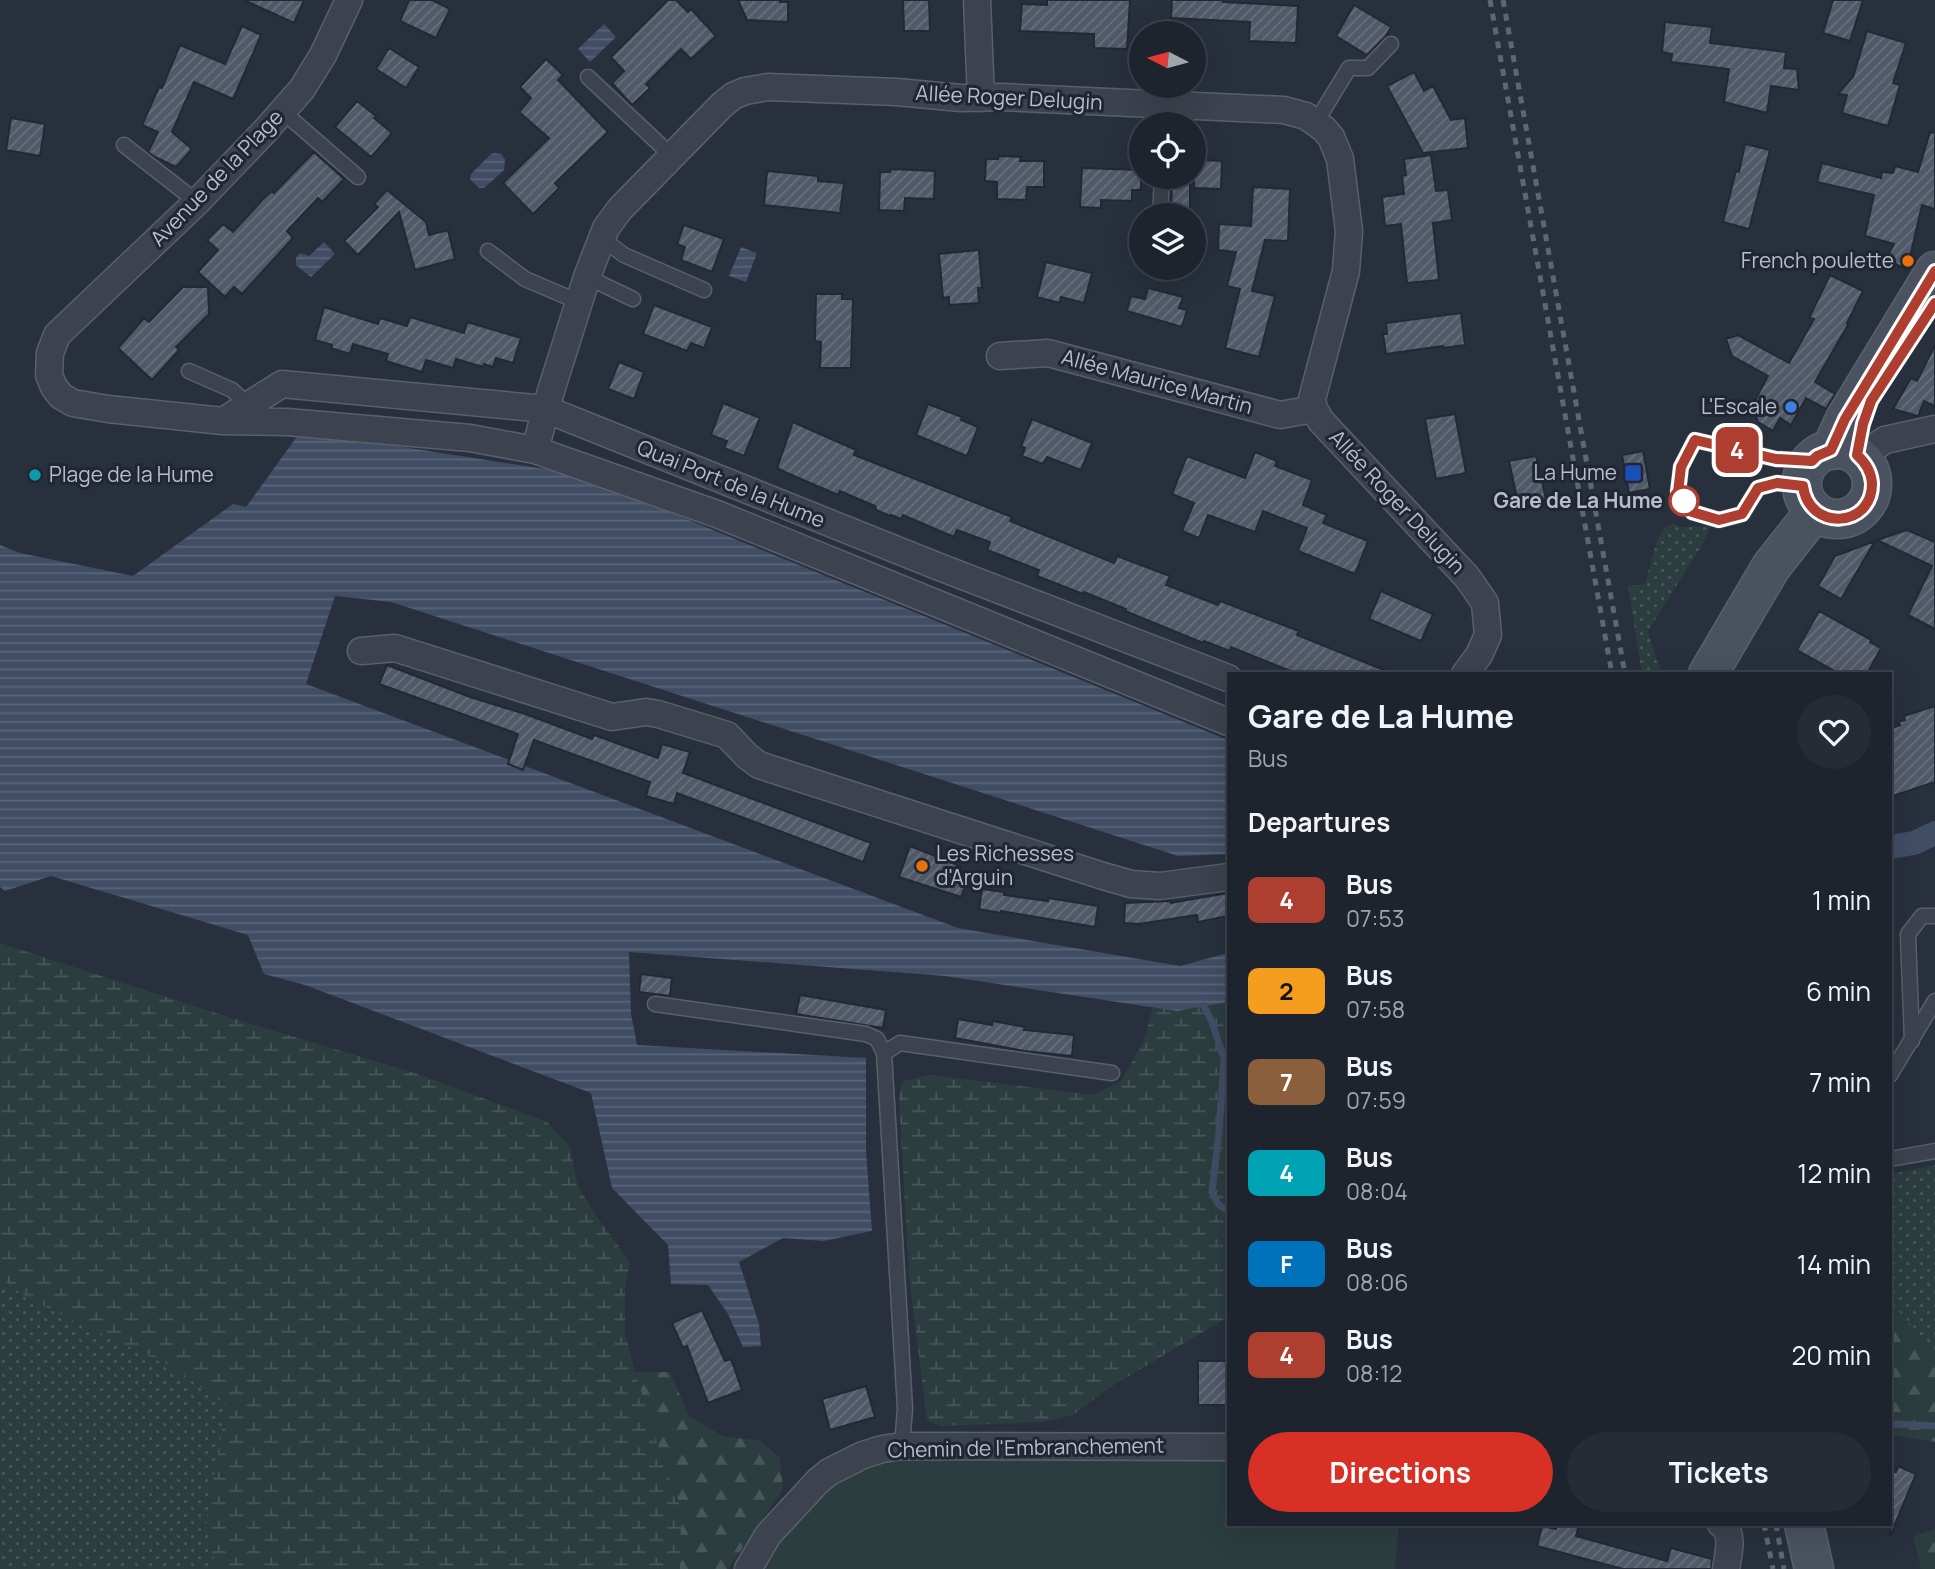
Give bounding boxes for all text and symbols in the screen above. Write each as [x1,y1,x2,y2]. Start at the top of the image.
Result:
north arrow [1129,21,1206,98]
map controls [1129,21,1206,280]
street label: Allée Roger Delugin [915,78,1103,116]
street label: Avenue de la Plage [144,103,289,252]
button: locate [1129,112,1206,189]
button: layers [1129,203,1206,280]
place label: French poulette [1741,246,1894,274]
marker: French poulette [1900,253,1916,269]
street label: Allée Maurice Martin [1059,342,1256,420]
place label: L'Escale [1701,392,1777,420]
marker: L'Escale [1783,399,1799,415]
street label: Allée Roger Delugin [1324,423,1472,579]
line badge: 4 [1714,427,1760,473]
street label: Quai Port de la Hume [633,433,829,534]
text: 4 [1730,433,1744,466]
place label: La Hume [1534,458,1617,486]
place label: Plage de la Hume [49,460,214,488]
marker: La Hume [1623,463,1643,483]
marker: Plage de la Hume [27,467,43,483]
place label: Gare de La Hume [1494,486,1663,514]
marker: Gare de La Hume [1669,486,1699,516]
text: Gare de La Hume [1248,693,1514,738]
button: heart [1797,695,1871,769]
text: Bus [1248,742,1288,774]
text: Departures [1248,804,1390,840]
place label: Les Richesses d'Arguin [936,839,1074,891]
marker: Les Richesses d'Arguin [914,858,930,874]
text: Bus [1346,866,1393,902]
text: 1 min [1812,882,1871,918]
text: 4 [1279,883,1294,916]
text: 07:53 [1346,902,1404,934]
text: Bus [1346,957,1393,993]
text: 6 min [1806,973,1871,1009]
text: 2 [1279,974,1294,1007]
text: 07:58 [1346,993,1405,1025]
text: Bus [1346,1048,1393,1084]
text: 7 min [1809,1064,1871,1100]
text: 7 [1280,1065,1293,1098]
text: 07:59 [1346,1084,1406,1116]
text: Bus [1346,1139,1393,1175]
text: 12 min [1797,1155,1871,1191]
text: 4 [1279,1156,1294,1189]
text: 08:04 [1346,1175,1408,1207]
text: Bus [1346,1230,1393,1266]
text: 14 min [1797,1246,1871,1282]
text: F [1280,1247,1293,1280]
text: 08:06 [1346,1266,1409,1298]
text: Bus [1346,1321,1393,1357]
text: 20 min [1792,1337,1871,1373]
text: 4 [1279,1338,1294,1371]
text: 08:12 [1346,1357,1402,1389]
street label: Chemin de l'Embranchement [887,1431,1165,1463]
button: Directions [1248,1432,1553,1512]
button: Tickets [1567,1432,1871,1512]

